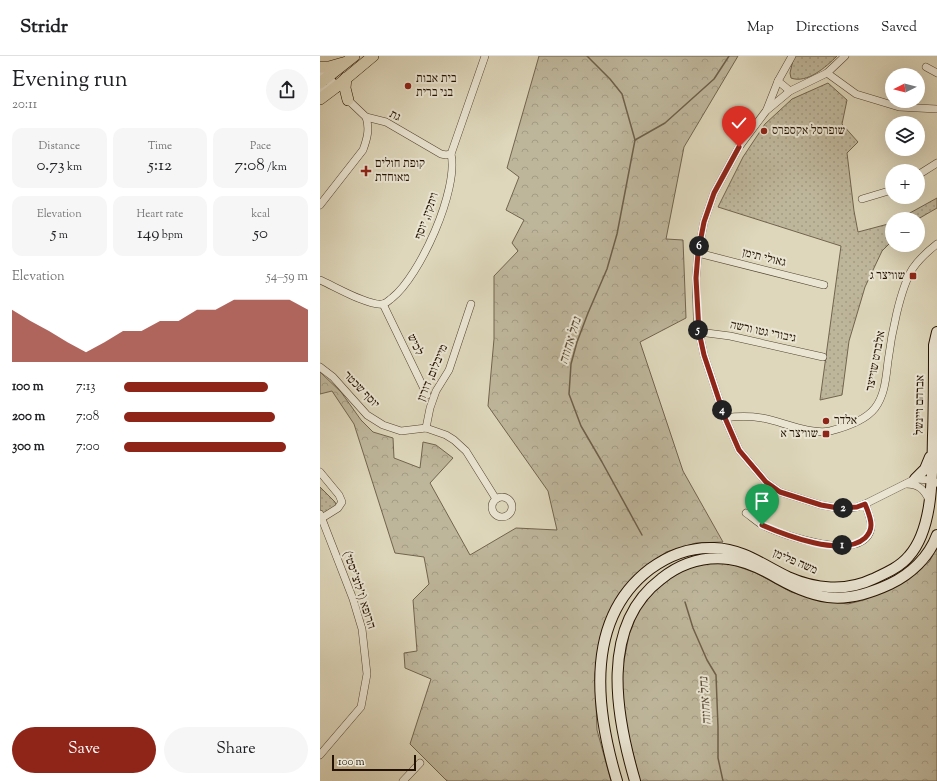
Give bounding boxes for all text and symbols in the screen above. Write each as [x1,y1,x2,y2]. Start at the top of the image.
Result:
text: Stridr [20,14,68,41]
text: Map [747,18,774,38]
text: Directions [796,18,859,38]
text: Saved [881,18,917,38]
text: Evening run [12,65,128,97]
north arrow [885,68,925,108]
map controls [885,68,925,252]
button: share [266,69,308,111]
place label: בית אבות בני ברית [416,70,457,102]
marker: בית אבות בני ברית [403,81,413,91]
text: 20:11 [12,96,37,114]
street label: גת [386,106,404,126]
pin [722,106,756,147]
icon: check [728,112,750,134]
button: layers [885,116,925,156]
place label: שופרסל אקספרס [772,122,845,140]
marker: שופרסל אקספרס [759,126,769,136]
text: Distance [39,138,80,154]
text: Time [148,138,172,154]
text: Pace [250,138,271,154]
text: 0.73 [37,154,65,178]
text: 5:12 [148,154,172,178]
text: 7:08 [234,154,265,178]
place label: קופת חולים מאוחדת [375,155,425,187]
text: km [65,159,82,175]
text: /km [265,159,287,175]
button: + [885,164,925,204]
marker: קופת חולים מאוחדת [360,165,372,177]
street label: ויתקין, יוסף [410,190,444,242]
text: Elevation [37,206,82,222]
text: Heart rate [137,206,183,222]
text: kcal [251,206,270,222]
button: − [885,212,925,252]
text: 5 [51,222,57,246]
text: 149 [137,222,160,246]
text: 50 [253,222,268,246]
text: m [57,227,68,243]
text: bpm [160,227,183,243]
pin: 6 [689,236,709,256]
text: 6 [696,238,702,254]
street label: גאולי תימן [740,244,788,272]
place label: שוויצר ג [870,267,905,285]
text: Elevation [12,268,65,286]
text: 54–59 m [266,268,308,286]
marker: שוויצר ג [908,271,918,281]
water label: נחל אחוזה [555,314,587,367]
street label: גיבורי גטו ורשה [728,316,798,348]
pin: 5 [688,320,708,340]
text: 5 [696,322,700,338]
street label: אלברט שוייצר [861,329,891,393]
street label: לכיש [402,331,428,359]
street label: מייבלום, דורון [413,342,453,404]
street label: יוסף שכטר [339,367,383,413]
street label: אברהם ויינשל [910,375,930,435]
text: 100 m [12,378,44,396]
text: 7:13 [76,378,96,396]
pin: 4 [712,400,732,420]
text: 4 [719,402,725,418]
text: 200 m [12,408,45,426]
text: 7:08 [76,408,99,426]
place label: אלדר [834,412,857,430]
marker: אלדר [821,416,831,426]
place label: שוויצר א [780,425,818,443]
marker: שוויצר א [821,429,831,439]
text: 300 m [12,438,44,456]
text: 7:00 [76,438,100,456]
pin [745,484,779,525]
icon: arrive [751,490,773,512]
pin: 2 [833,498,853,518]
text: 2 [840,500,846,516]
pin: 1 [832,535,852,555]
text: 1 [840,537,844,553]
street label: משה פלימן [770,545,820,579]
street label: הרופא (ז'לוצ'יסטי) [338,549,380,631]
water label: נחל אחוזה [695,675,717,726]
button: Save [12,727,156,773]
button: Share [164,727,308,773]
scale bar [332,753,416,772]
text: 100 m [338,754,365,770]

